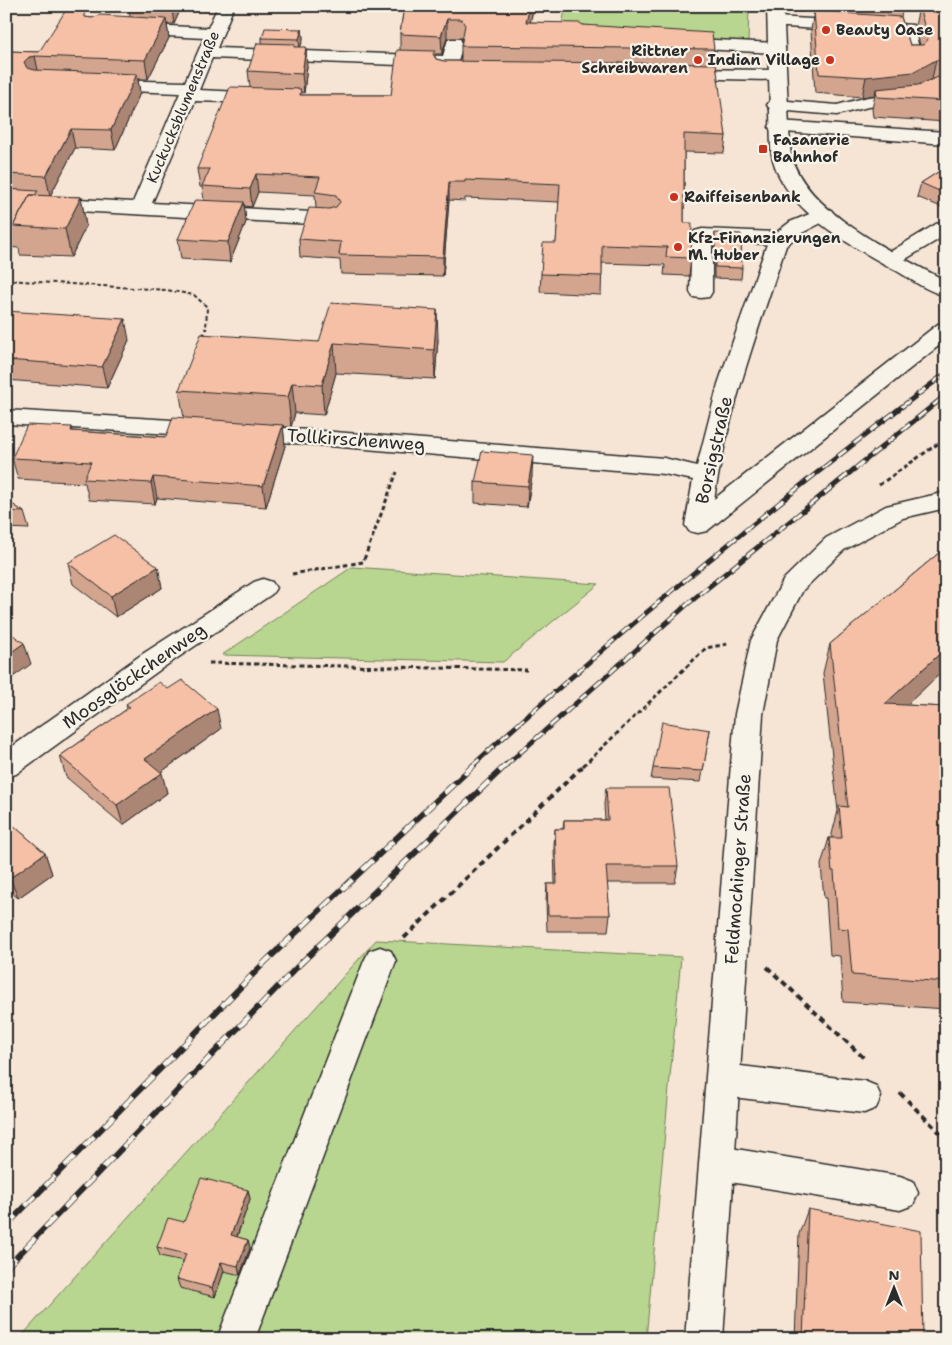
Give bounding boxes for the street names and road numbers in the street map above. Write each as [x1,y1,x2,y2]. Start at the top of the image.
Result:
street label: Kuckucksblumenstraße [142,28,224,186]
street label: Borsigstraße [690,394,738,506]
street label: Tollkirschenweg [286,423,426,457]
street label: Moosglöckchenweg [58,617,210,735]
street label: Feldmochinger Straße [719,773,757,965]

